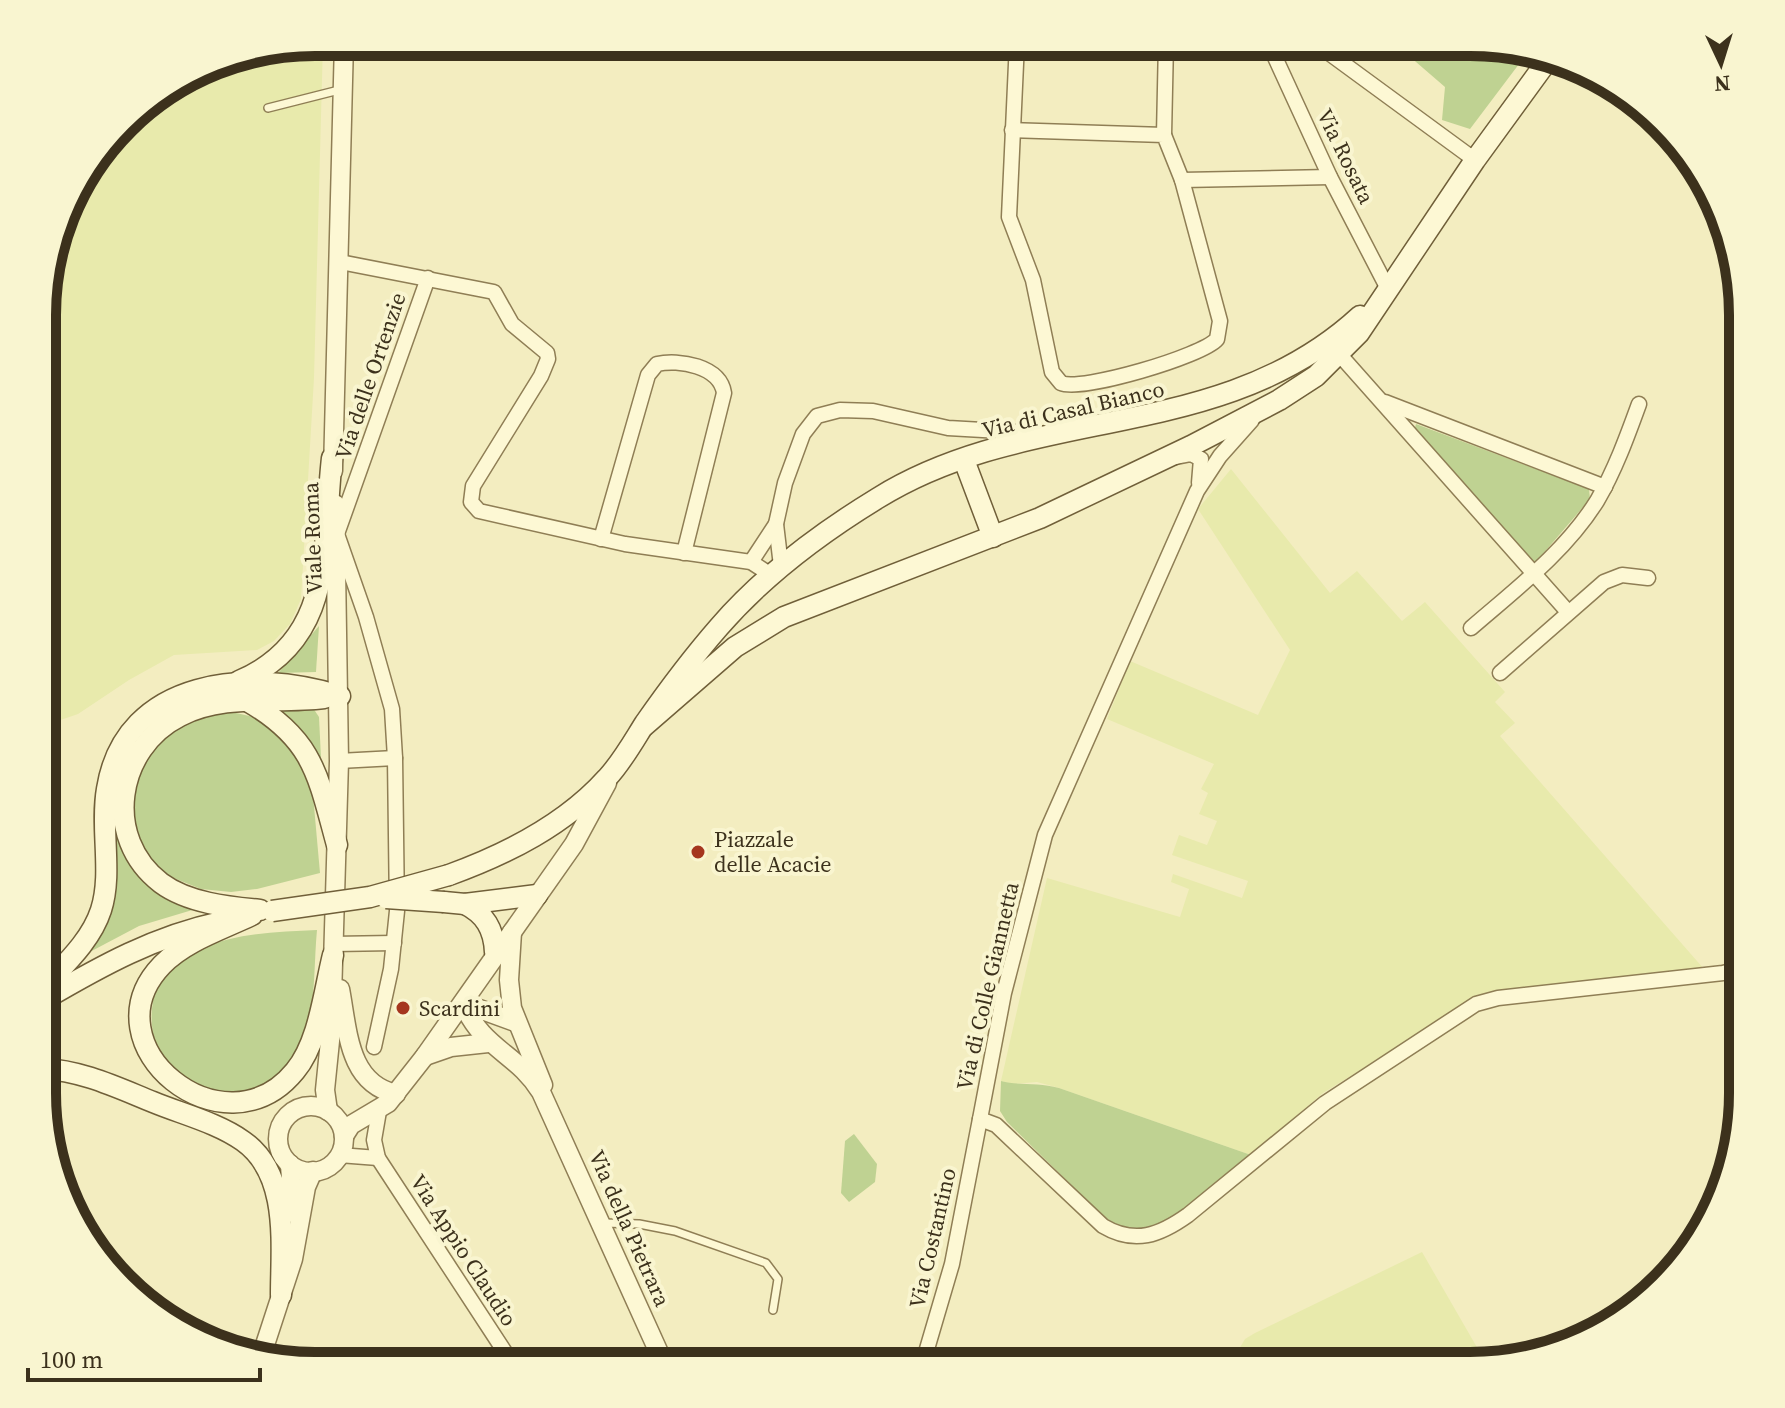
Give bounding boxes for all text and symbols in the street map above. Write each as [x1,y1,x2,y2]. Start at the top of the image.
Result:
north arrow [1681,24,1761,104]
text: N [1713,68,1731,99]
street label: Via Rosata [1310,103,1382,209]
street label: Via delle Ortenzie [327,288,413,464]
street label: Via di Casal Bianco [979,373,1167,445]
street label: Viale Roma [295,481,329,595]
place label: Piazzale delle Acacie [714,824,832,879]
marker: Piazzale delle Acacie [689,843,707,861]
street label: Via di Colle Giannetta [948,878,1026,1093]
place label: Scardini [419,993,500,1023]
marker: Scardini [394,999,412,1017]
street label: Via della Pietrara [582,1145,678,1312]
street label: Via Costantino [901,1165,963,1311]
street label: Via Appio Claudio [404,1168,524,1332]
scale bar [28,1332,260,1382]
text: 100 m [40,1343,103,1376]

